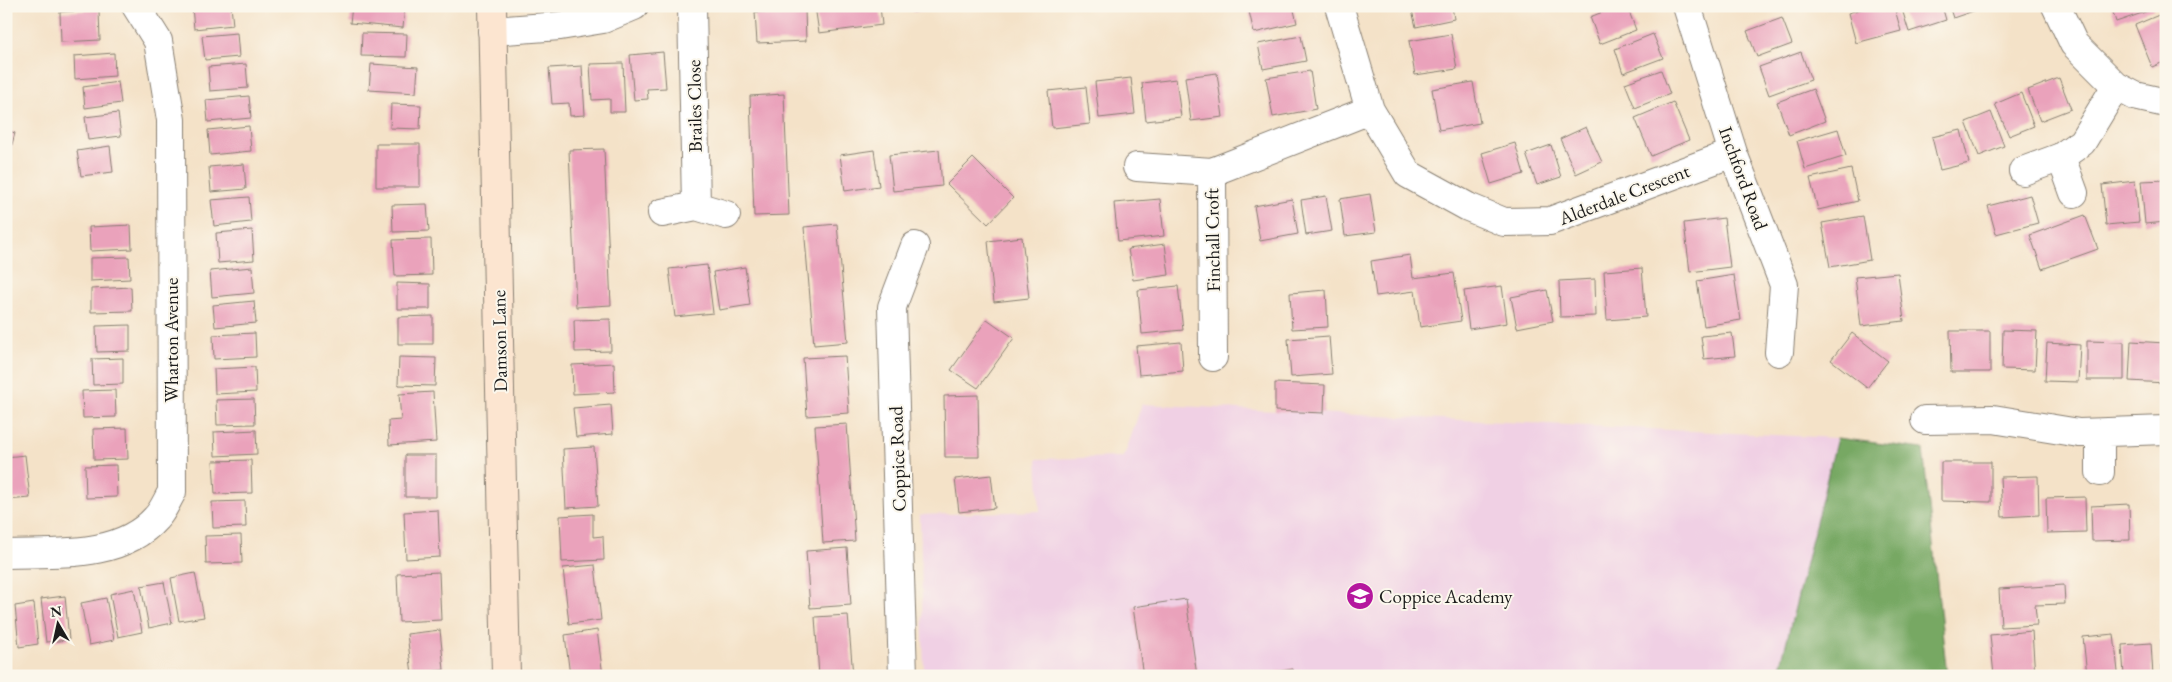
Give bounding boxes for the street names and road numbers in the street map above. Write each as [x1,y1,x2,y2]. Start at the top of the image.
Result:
street label: Brailes Close [681,59,708,153]
street label: Inchford Road [1713,123,1774,234]
street label: Alderdale Crescent [1554,158,1693,231]
street label: Finchall Croft [1199,188,1226,292]
street label: Wharton Avenue [159,278,184,402]
street label: Damson Lane [486,290,513,392]
street label: Coppice Road [883,405,912,512]

